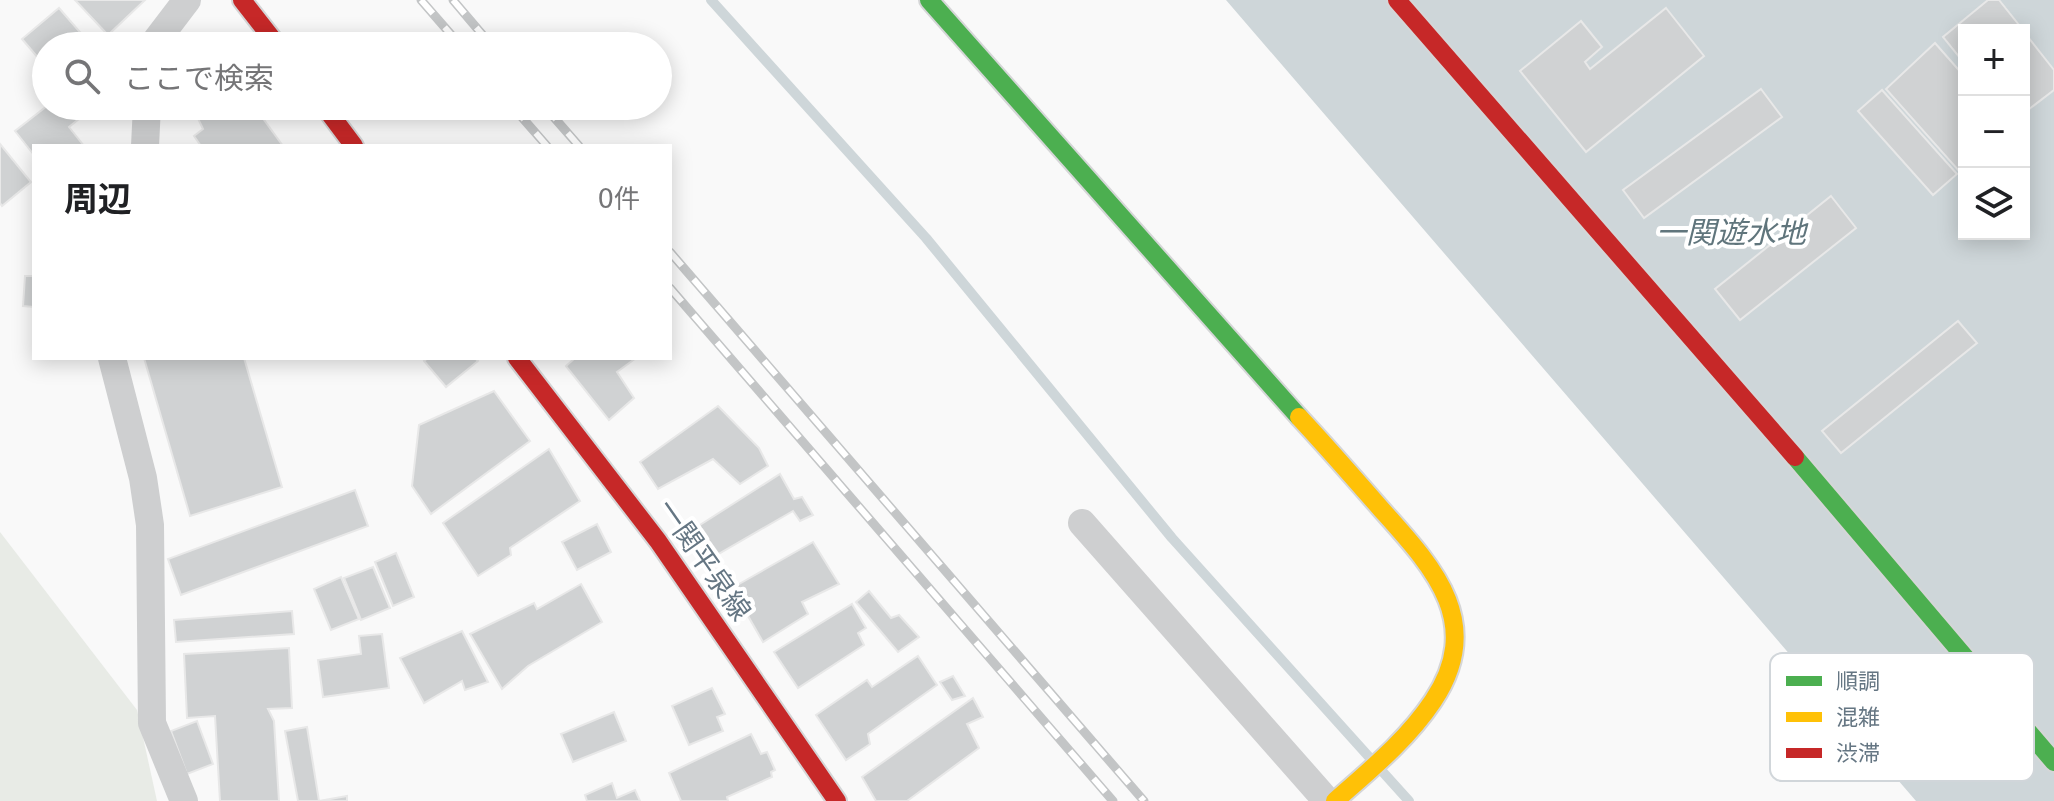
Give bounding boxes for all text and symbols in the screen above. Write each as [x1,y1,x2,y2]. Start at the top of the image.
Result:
map controls [1958,24,2030,240]
button: + [1958,24,2030,96]
search box [32,32,672,120]
icon: search [60,54,104,98]
text: ここで検索 [124,61,274,96]
button: − [1958,96,2030,168]
button: layers [1958,168,2030,240]
text: 周辺 [64,179,132,219]
text: 0件 [597,184,640,214]
water label: 一関遊水地 [1656,215,1809,250]
street label: 一関平泉線 [650,493,758,627]
legend [1770,653,2034,781]
text: 順調 [1836,669,1880,694]
text: 混雑 [1836,705,1880,730]
text: 渋滞 [1836,741,1880,766]

